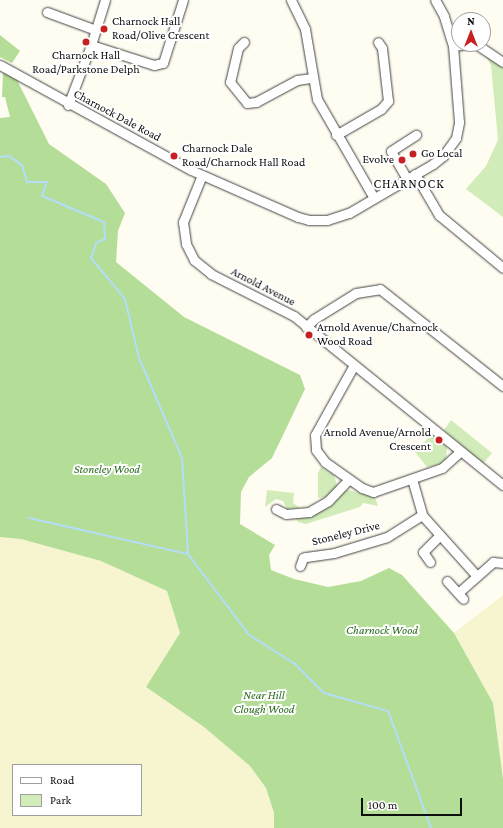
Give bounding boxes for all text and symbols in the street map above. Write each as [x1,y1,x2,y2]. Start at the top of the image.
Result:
north arrow [451,12,491,52]
place label: Charnock Hall Road/Olive Crescent [112,15,209,43]
text: N [467,15,475,27]
marker: Charnock Hall Road/Olive Crescent [99,24,109,34]
marker: Charnock Hall Road/Parkstone Delph [81,37,91,47]
place label: Charnock Hall Road/Parkstone Delph [32,49,140,77]
street label: Charnock Dale Road [71,87,163,145]
place label: Charnock Dale Road/Charnock Hall Road [182,142,305,170]
place label: Go Local [421,147,462,161]
marker: Go Local [408,149,418,159]
marker: Charnock Dale Road/Charnock Hall Road [169,151,179,161]
place label: Evolve [363,153,394,167]
marker: Evolve [397,155,407,165]
district label: CHARNOCK [373,176,445,192]
street label: Arnold Avenue [228,265,298,309]
place label: Arnold Avenue/Charnock Wood Road [317,321,438,349]
marker: Arnold Avenue/Charnock Wood Road [304,330,314,340]
place label: Arnold Avenue/Arnold Crescent [324,426,431,454]
marker: Arnold Avenue/Arnold Crescent [434,435,444,445]
park label: Stoneley Wood [74,463,140,477]
street label: Stoneley Drive [311,519,381,549]
park label: Charnock Wood [346,624,418,638]
park label: Near Hill Clough Wood [234,689,294,717]
legend [12,764,142,816]
text: Road [50,773,74,787]
scale bar [363,790,464,816]
text: Park [50,793,71,807]
text: 100 m [368,798,397,812]

